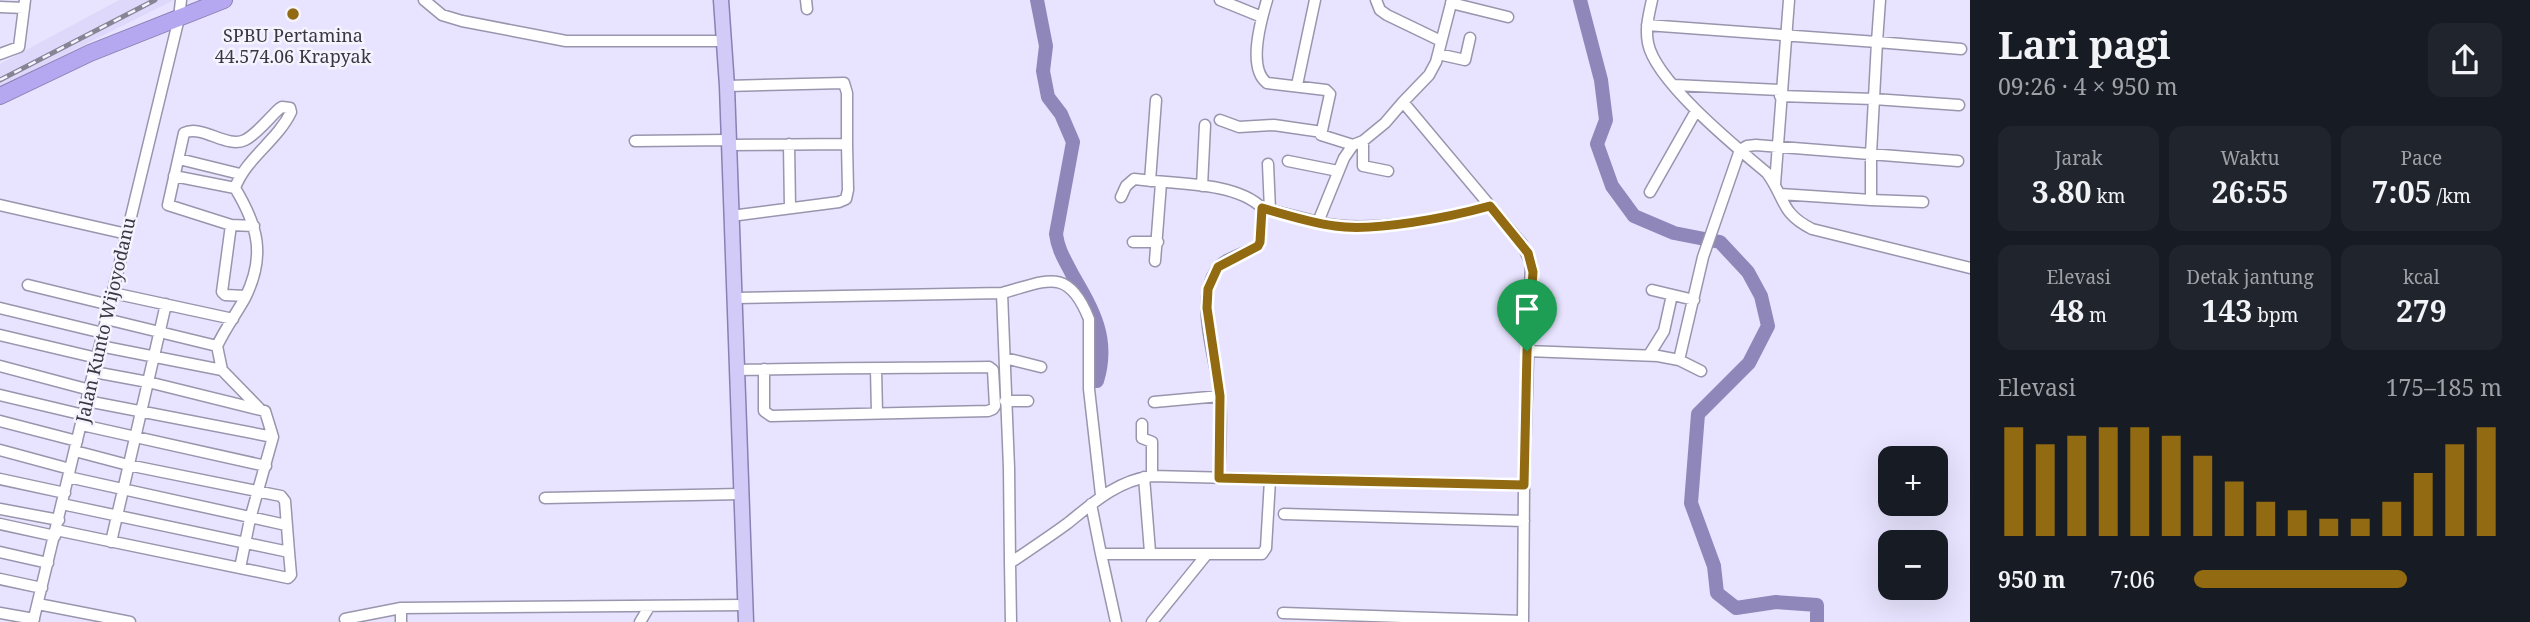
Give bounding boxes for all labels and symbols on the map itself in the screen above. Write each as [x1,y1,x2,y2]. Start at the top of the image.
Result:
marker: SPBU Pertamina 44.574.06 Krapyak [285,6,301,22]
place label: SPBU Pertamina 44.574.06 Krapyak [215,23,372,68]
street label: Jalan Kunto Wijoyodanu [69,214,140,426]
pin [1497,279,1557,351]

